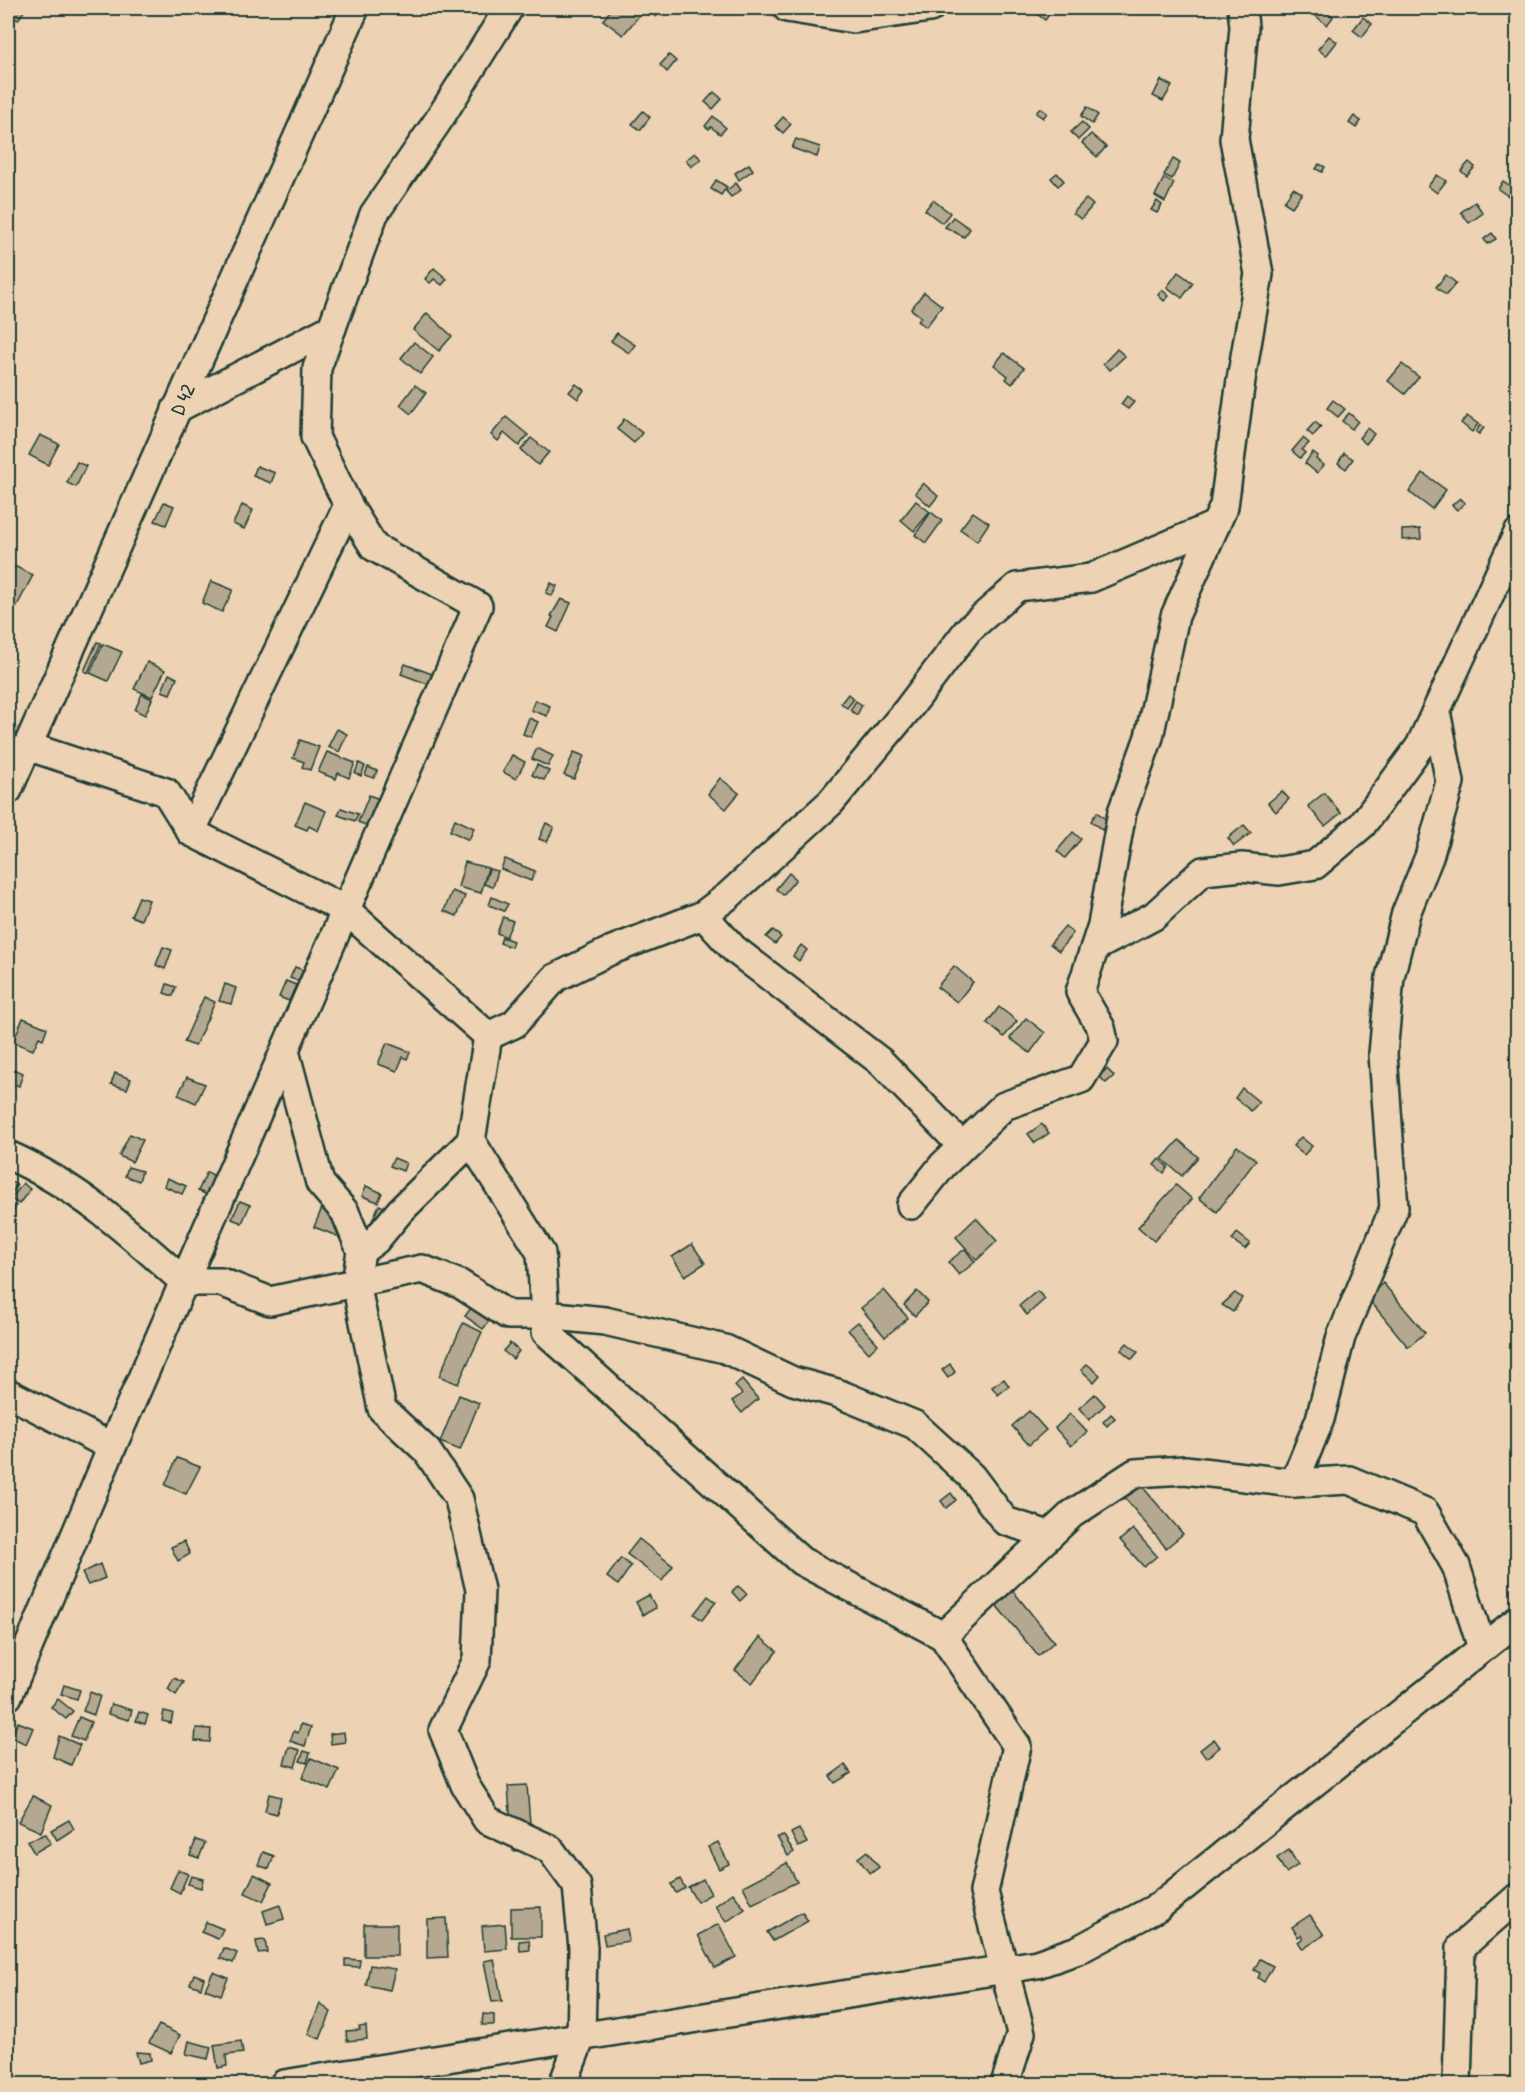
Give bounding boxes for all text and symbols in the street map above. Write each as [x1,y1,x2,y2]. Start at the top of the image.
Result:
street label: D 42 [163,379,200,418]

